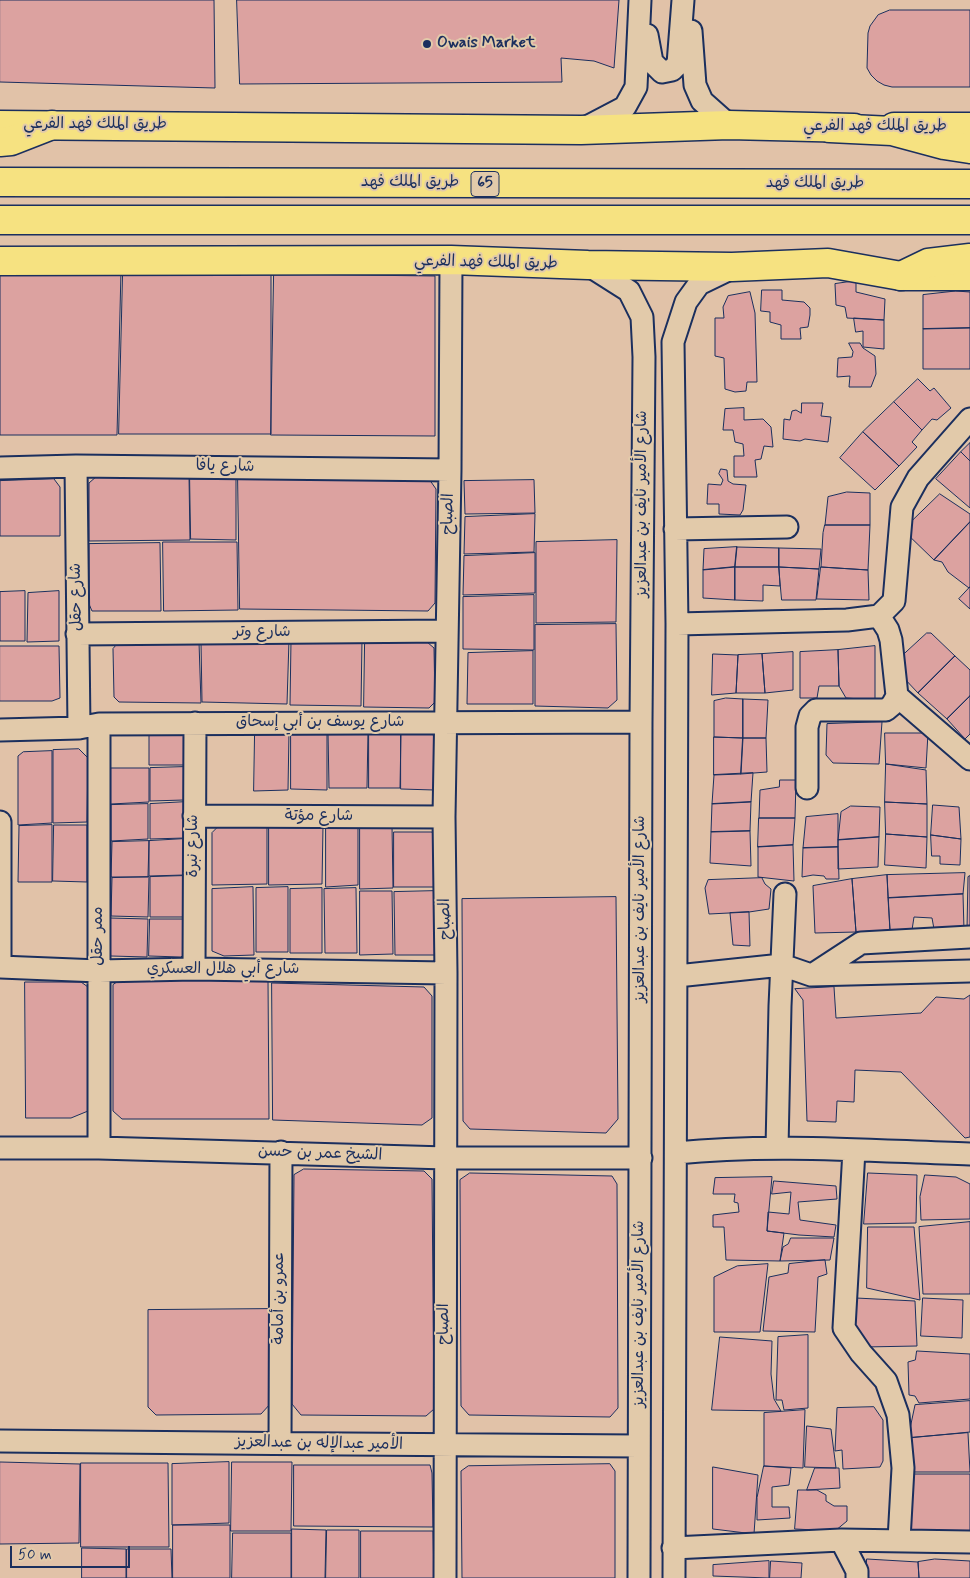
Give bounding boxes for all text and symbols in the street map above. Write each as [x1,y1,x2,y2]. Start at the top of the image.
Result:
place label: Owais Market [437,34,535,54]
marker: Owais Market [421,38,433,50]
street label: طريق الملك فهد الفرعي [23,115,167,135]
street label: طريق الملك فهد الفرعي [803,117,947,137]
road number: 65 [471,172,499,196]
street label: طريق الملك فهد [361,173,459,193]
street label: طريق الملك فهد [766,174,864,194]
street label: طريق الملك فهد الفرعي [414,252,558,274]
street label: شارع الأمير نايف بن عبدالعزيز [633,410,653,598]
street label: شارع يافا [195,457,255,477]
street label: الصباح [439,493,459,535]
street label: شارع حقل [67,563,87,631]
street label: شارع وتر [233,623,291,643]
street label: شارع يوسف بن أبي إسحاق [236,713,404,733]
street label: شارع مؤتة [285,807,353,827]
street label: شارع نبرة [184,814,204,878]
street label: شارع الأمير نايف بن عبدالعزيز [631,815,651,1003]
street label: الصباح [436,898,456,940]
street label: ممر حقل [89,906,109,966]
street label: شارع أبي هلال العسكري [147,960,299,980]
street label: الشيخ عمر بن حسن [257,1142,383,1166]
street label: شارع الأمير نايف بن عبدالعزيز [630,1220,650,1408]
street label: عمرو بن أمامة [270,1251,290,1345]
street label: الصباح [435,1303,455,1345]
street label: الأمير عبدالإله بن عبدالعزيز [235,1433,403,1455]
scale bar [12,1536,132,1568]
text: 50 m [18,1545,52,1565]

